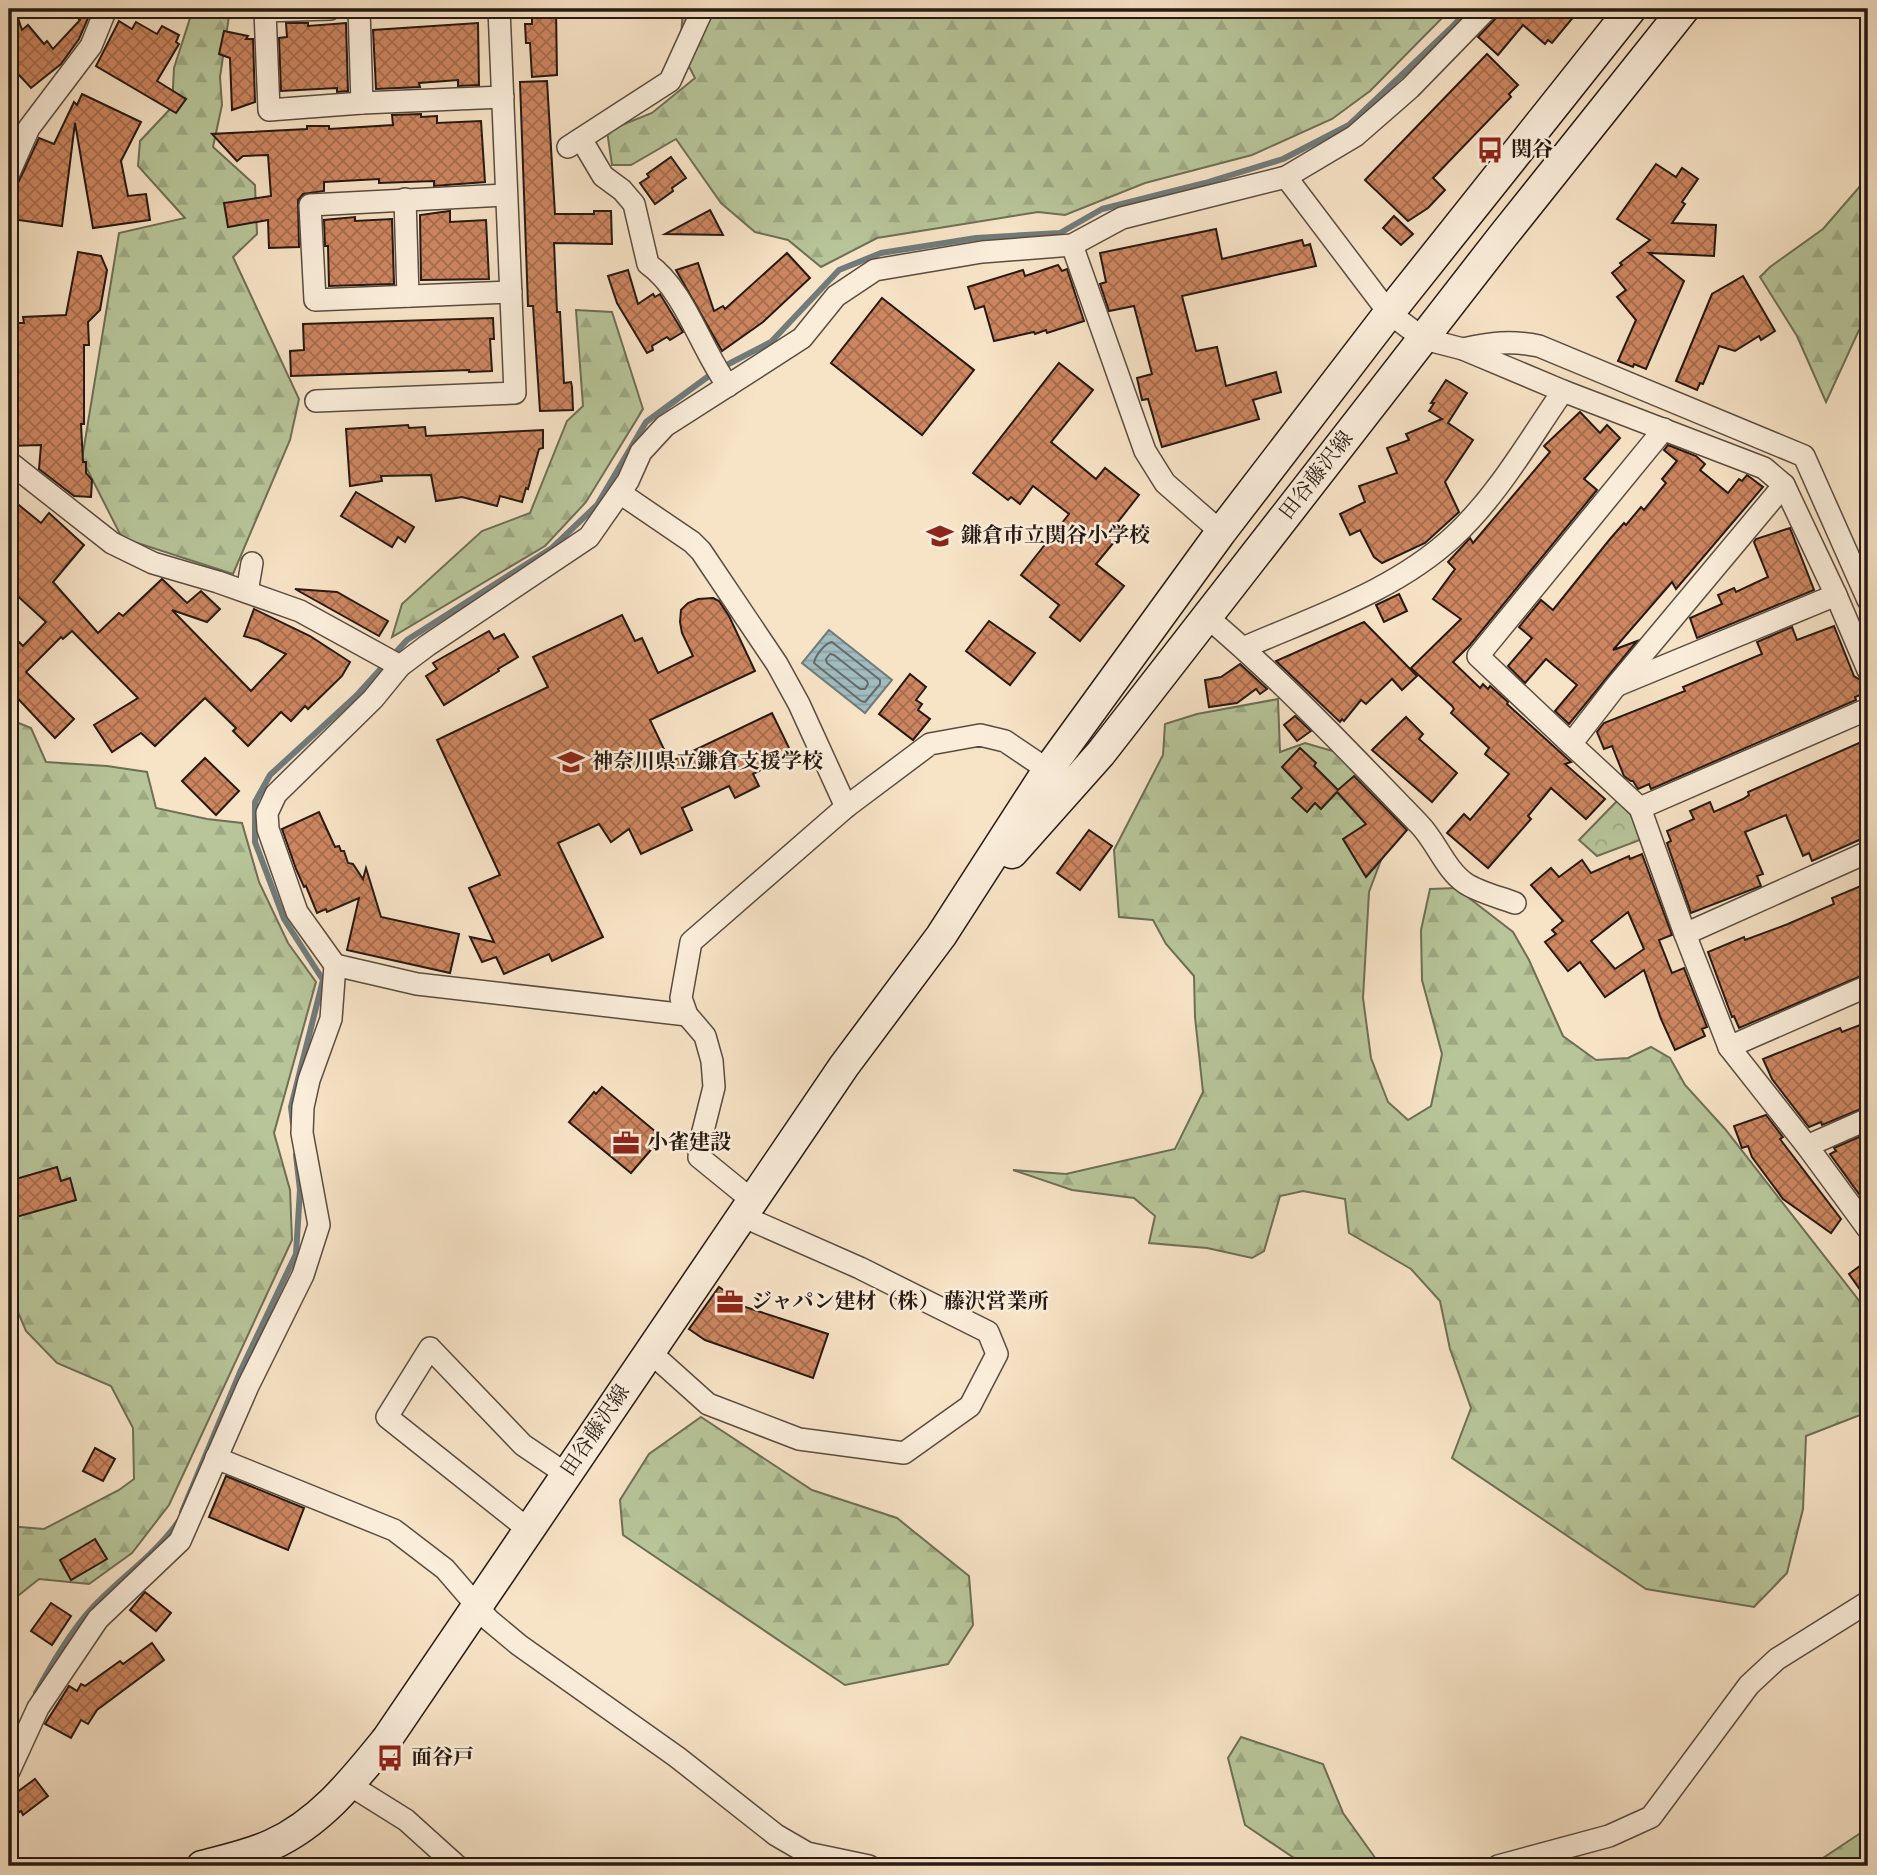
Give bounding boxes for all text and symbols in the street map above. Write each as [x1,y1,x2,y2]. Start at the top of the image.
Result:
bus stop icon: 関谷 [1475,135,1505,165]
place label: 関谷 [1511,136,1553,165]
street label: 田谷藤沢線 [1273,426,1361,526]
school or university icon: 鎌倉市立関谷小学校 [925,521,955,551]
place label: 鎌倉市立関谷小学校 [961,522,1150,551]
school or university icon: 神奈川県立鎌倉支援学校 [556,747,586,777]
place label: 神奈川県立鎌倉支援学校 [592,748,823,777]
office icon: 小雀建設 [611,1128,641,1158]
place label: 小雀建設 [647,1129,731,1158]
office icon: ジャパン建材（株） 藤沢営業所 [715,1287,745,1317]
place label: ジャパン建材（株） 藤沢営業所 [751,1288,1049,1317]
street label: 田谷藤沢線 [555,1379,637,1483]
bus stop icon: 面谷戸 [375,1743,405,1773]
place label: 面谷戸 [411,1744,474,1773]

